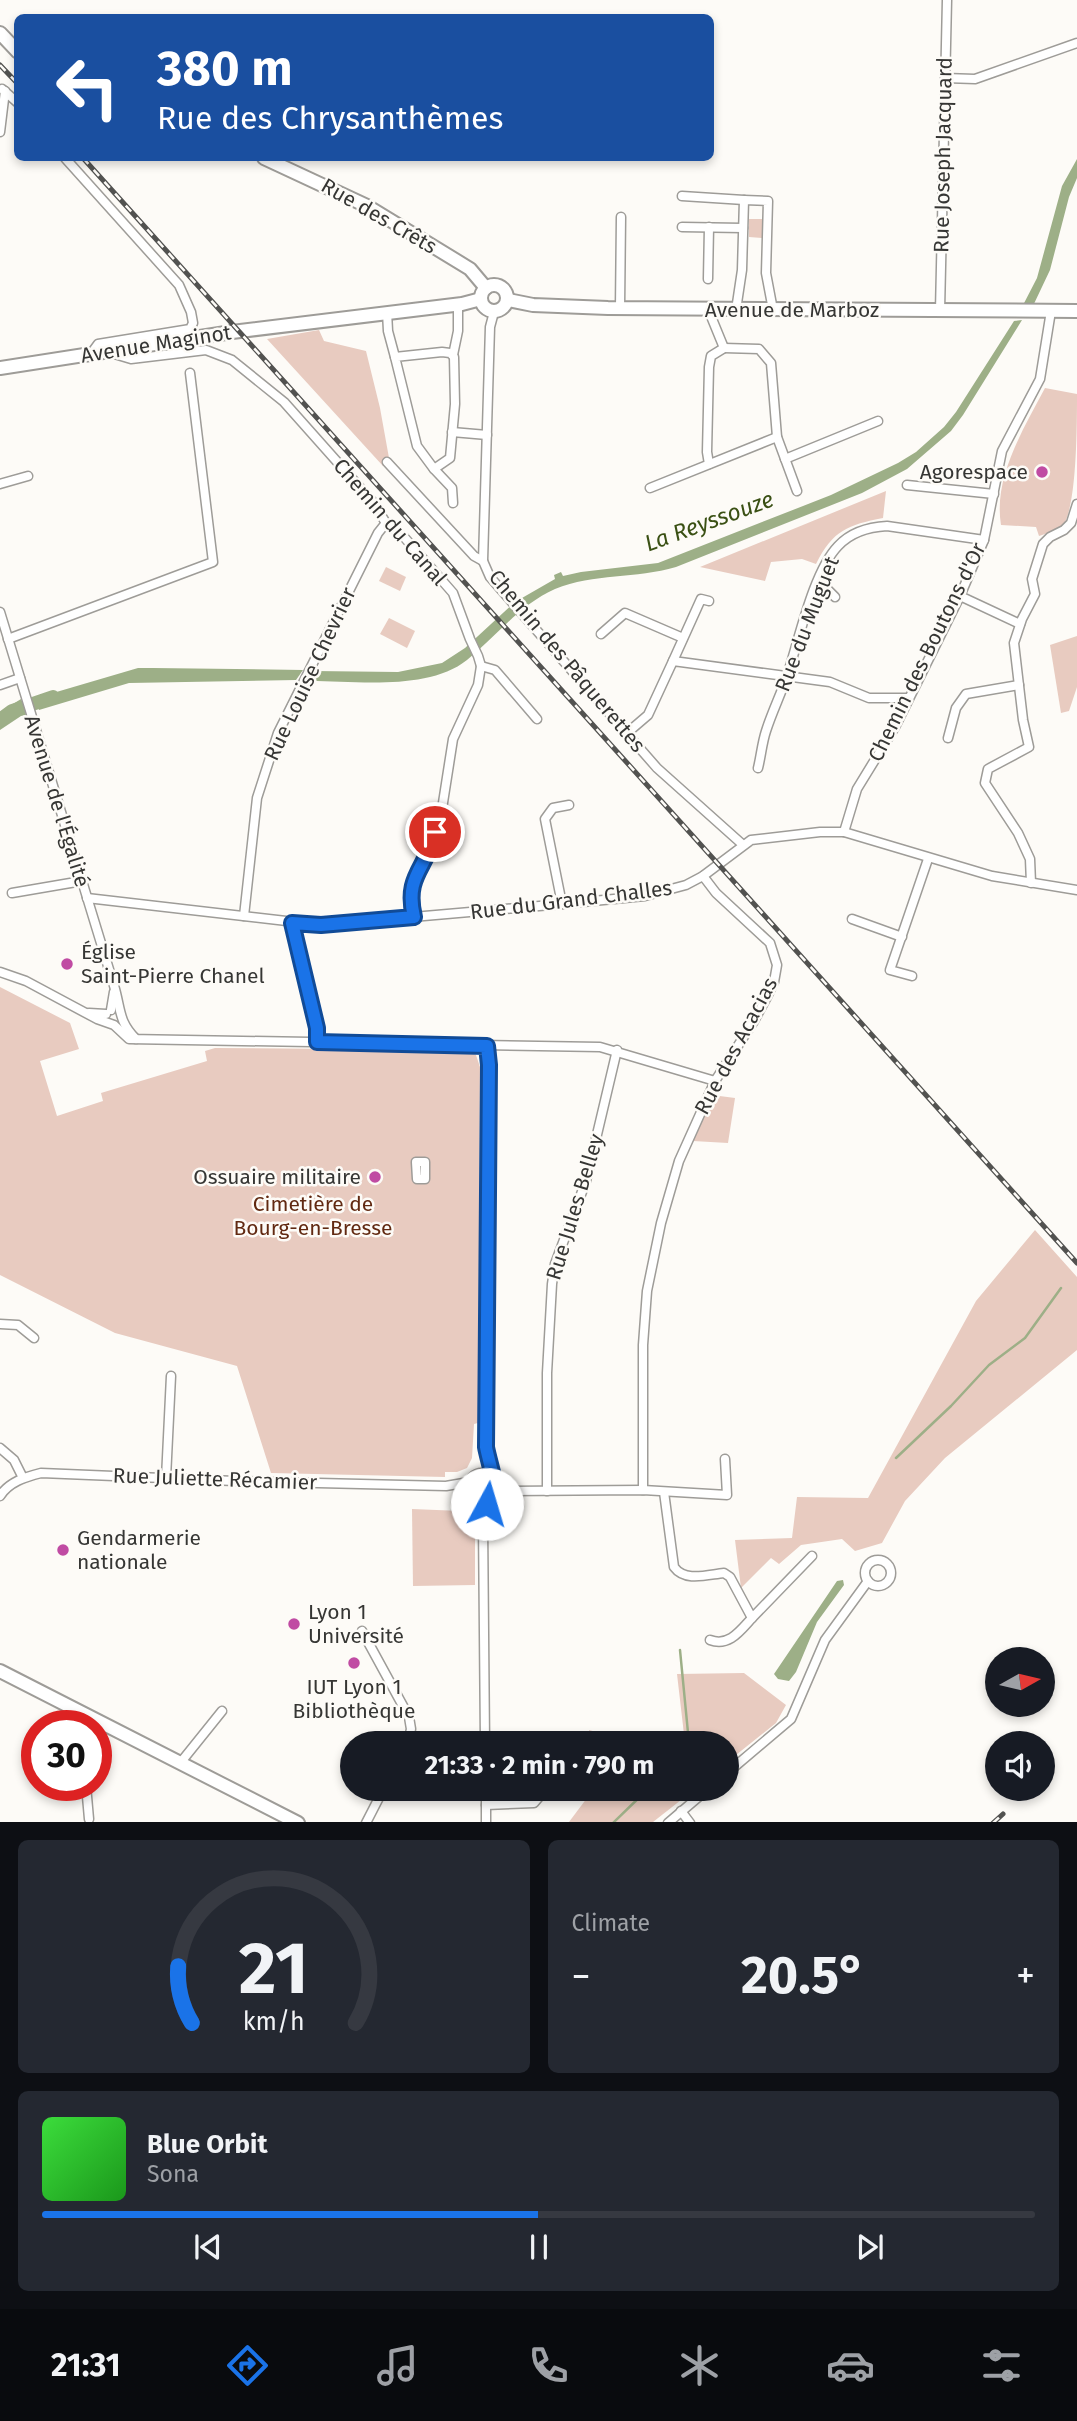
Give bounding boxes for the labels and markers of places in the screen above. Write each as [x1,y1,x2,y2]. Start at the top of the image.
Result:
place label: Agorespace [920,459,1028,485]
marker: Agorespace [1034,464,1050,480]
pin [405,802,465,862]
place label: Église Saint-Pierre Chanel [81,939,265,989]
marker: Église Saint-Pierre Chanel [59,956,75,972]
place label: Ossuaire militaire [193,1164,361,1190]
marker: Ossuaire militaire [367,1169,383,1185]
place label: Gendarmerie nationale [77,1525,201,1575]
marker: Gendarmerie nationale [55,1542,71,1558]
place label: Lyon 1 Université [308,1599,404,1649]
marker: Lyon 1 Université [286,1616,302,1632]
marker: IUT Lyon 1 Bibliothèque [346,1655,362,1671]
place label: IUT Lyon 1 Bibliothèque [292,1674,416,1724]

